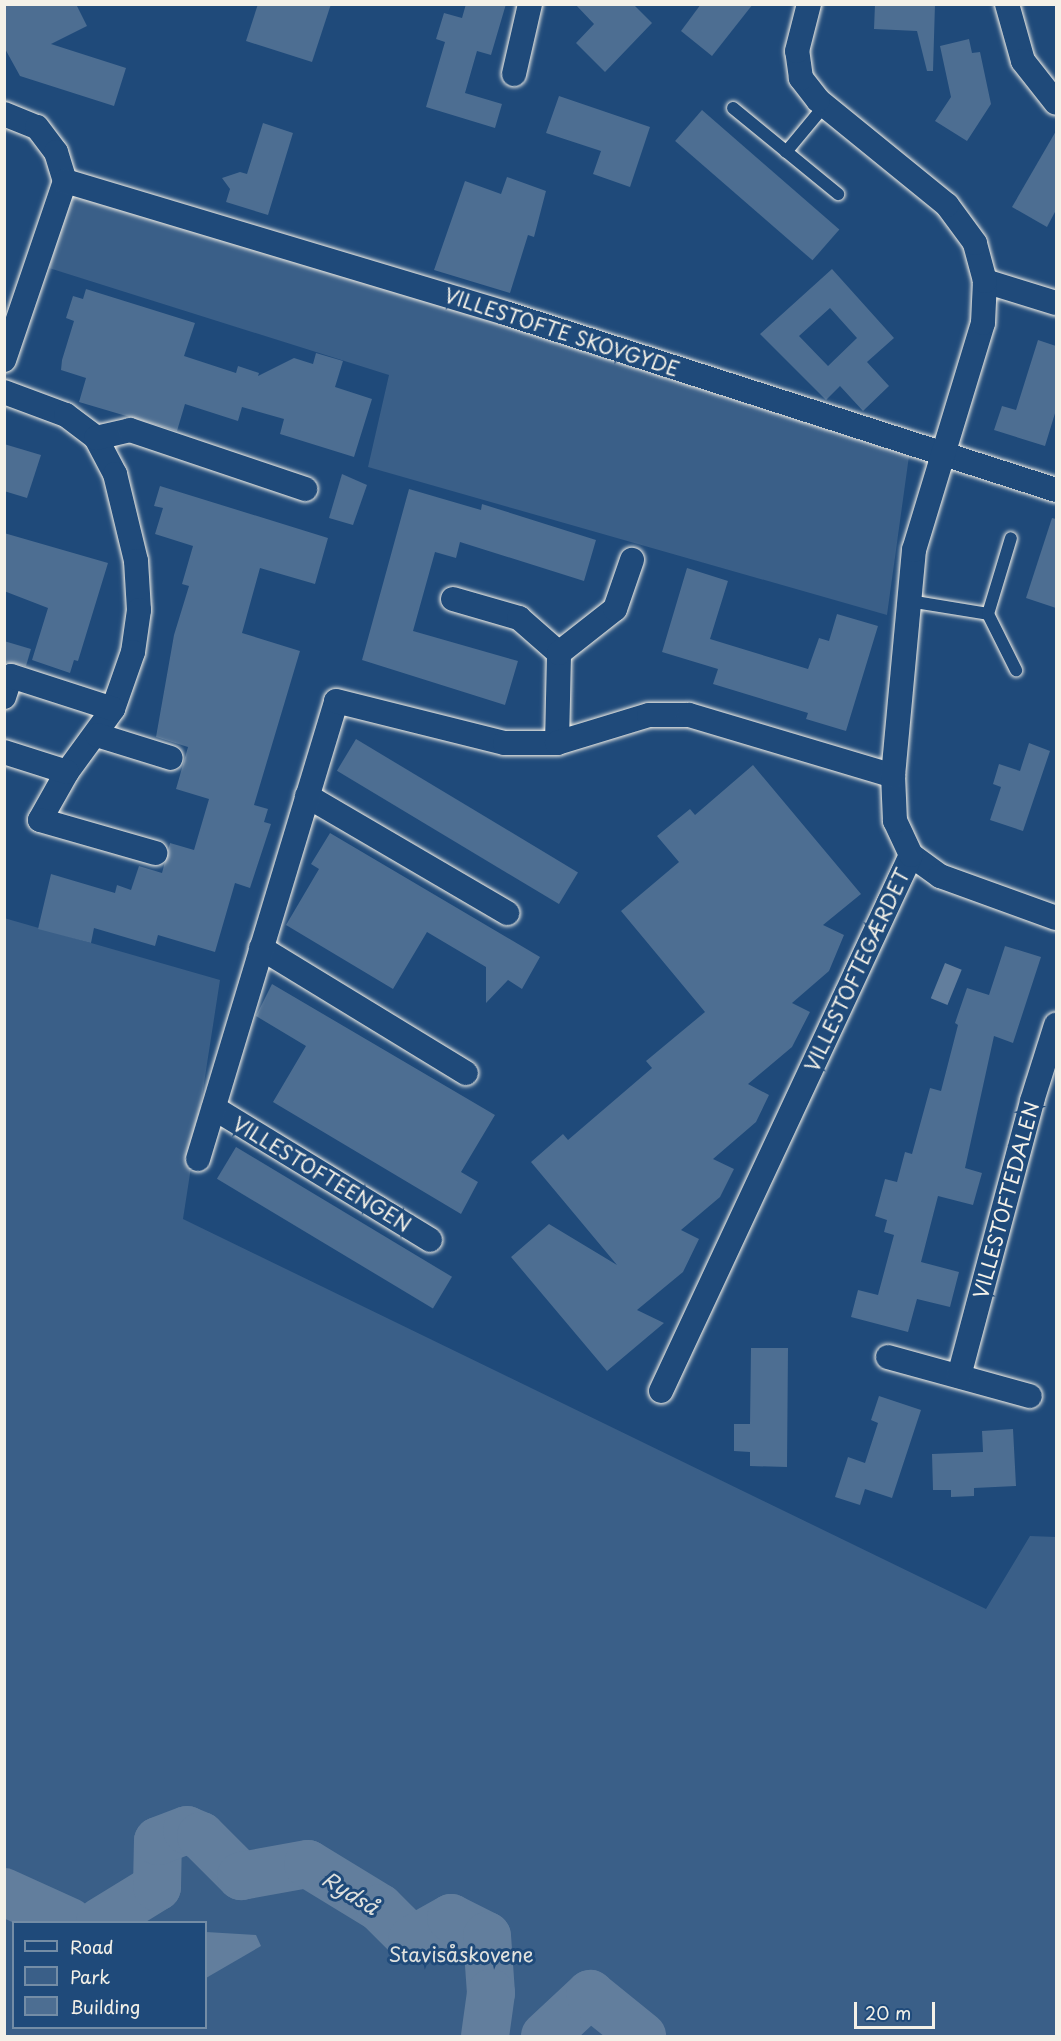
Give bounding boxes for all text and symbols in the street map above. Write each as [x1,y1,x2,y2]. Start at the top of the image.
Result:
street label: VILLESTOFTE SKOVGYDE [441,282,683,382]
street label: VILLESTOFTEGÆRDET [799,865,915,1075]
street label: VILLESTOFTEDALEN [968,1099,1044,1301]
street label: VILLESTOFTEENGEN [229,1111,415,1237]
water label: Rydså [318,1865,384,1919]
legend [12,1921,207,2029]
text: Road [70,1933,114,1960]
park label: Stavisåskovene [388,1942,534,1966]
text: Park [70,1963,110,1990]
scale bar [857,1990,938,2028]
text: Building [70,1993,140,2020]
text: 20 m [865,1999,911,2026]

